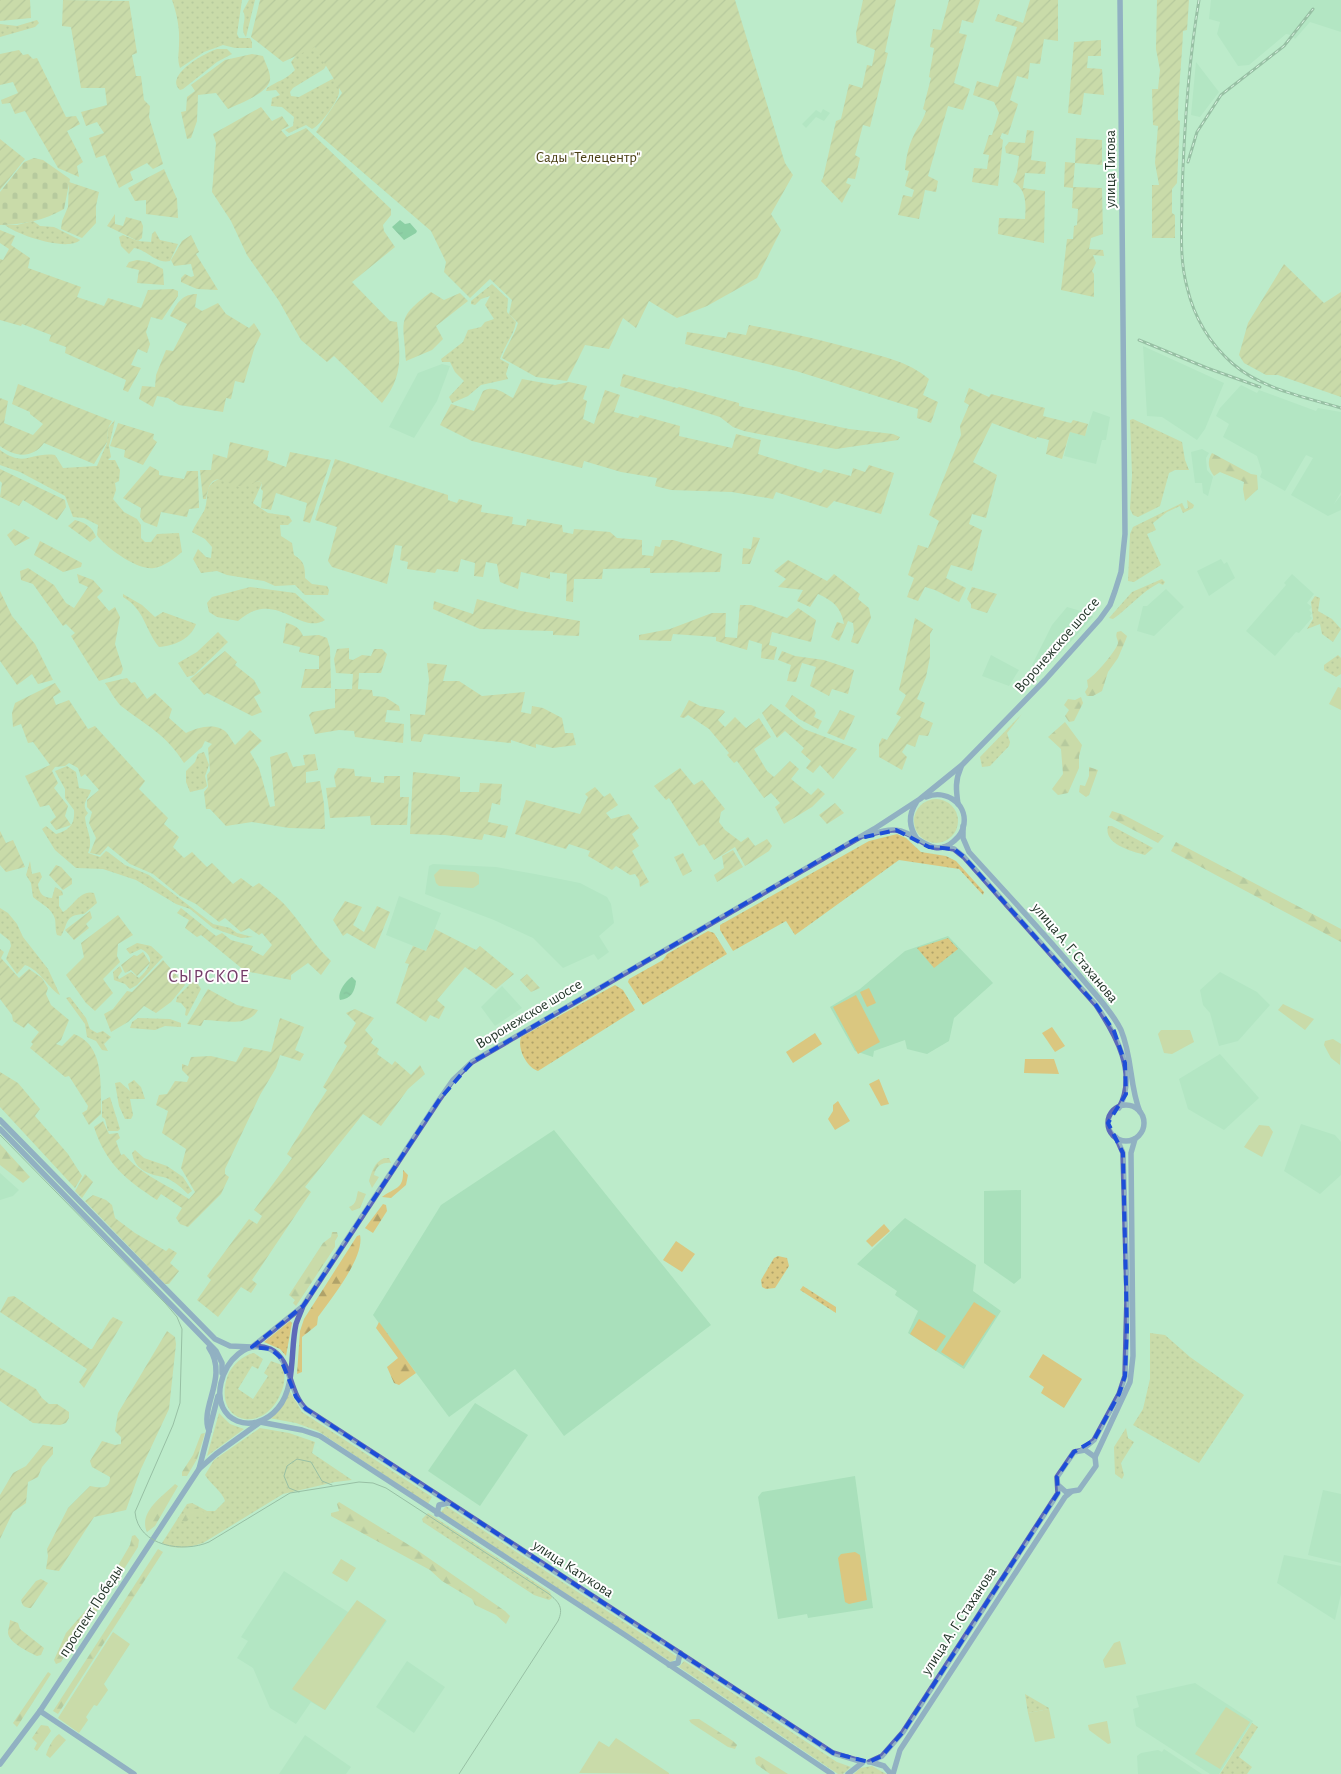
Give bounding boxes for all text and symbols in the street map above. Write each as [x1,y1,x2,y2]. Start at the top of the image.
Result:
street label: улица Титова [1103,130,1118,209]
park label: Сады "Телецентр" [536,150,640,165]
street label: Воронежское шоссе [1012,594,1102,695]
street label: улица А. Г. Стаханова [1028,899,1121,1006]
district label: СЫРСКОЕ [168,968,250,986]
street label: Воронежское шоссе [473,976,585,1052]
street label: улица Катукова [529,1537,616,1601]
street label: проспект Победы [56,1562,126,1660]
street label: улица А. Г. Стаханова [918,1564,999,1678]

